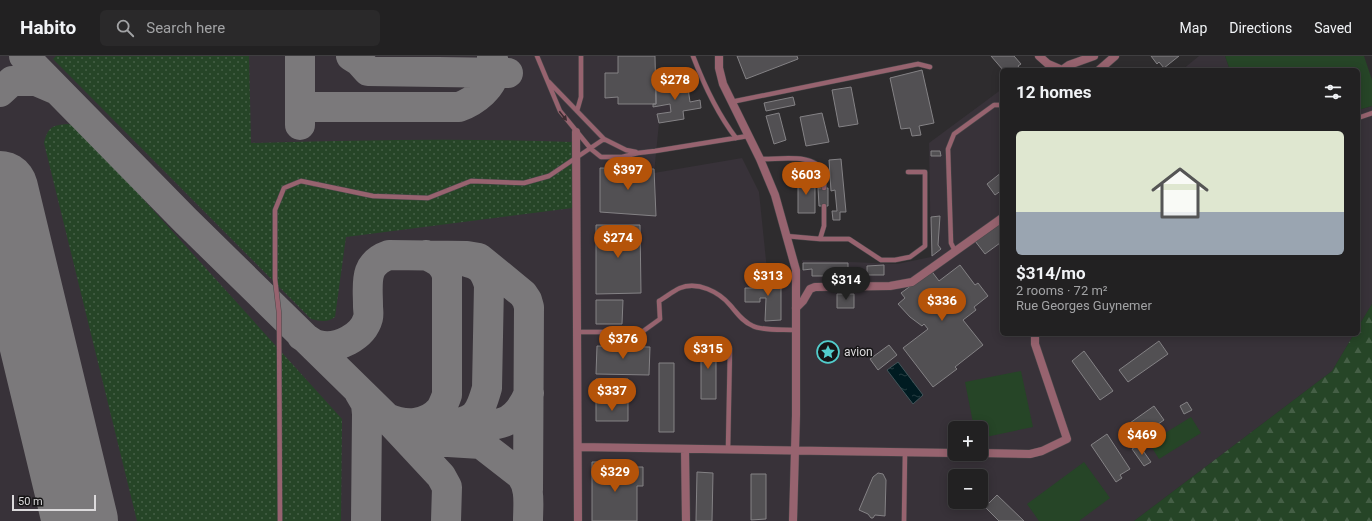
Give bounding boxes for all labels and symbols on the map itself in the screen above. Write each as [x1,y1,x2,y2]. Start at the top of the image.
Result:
pin: $278 [651,67,699,101]
one-way arrow [559,110,568,121]
pin: $397 [604,157,652,191]
pin: $603 [782,162,830,196]
pin: $274 [594,225,642,259]
pin: $313 [744,263,792,297]
pin: $314 [822,267,870,301]
pin: $336 [918,288,966,322]
pin: $376 [599,326,647,360]
pin: $315 [684,336,732,370]
place icon: avion [815,339,841,365]
place label: avion [844,345,873,359]
pin: $337 [588,378,636,412]
pin: $469 [1118,422,1166,456]
pin: $329 [591,459,639,493]
scale bar [12,493,96,512]

